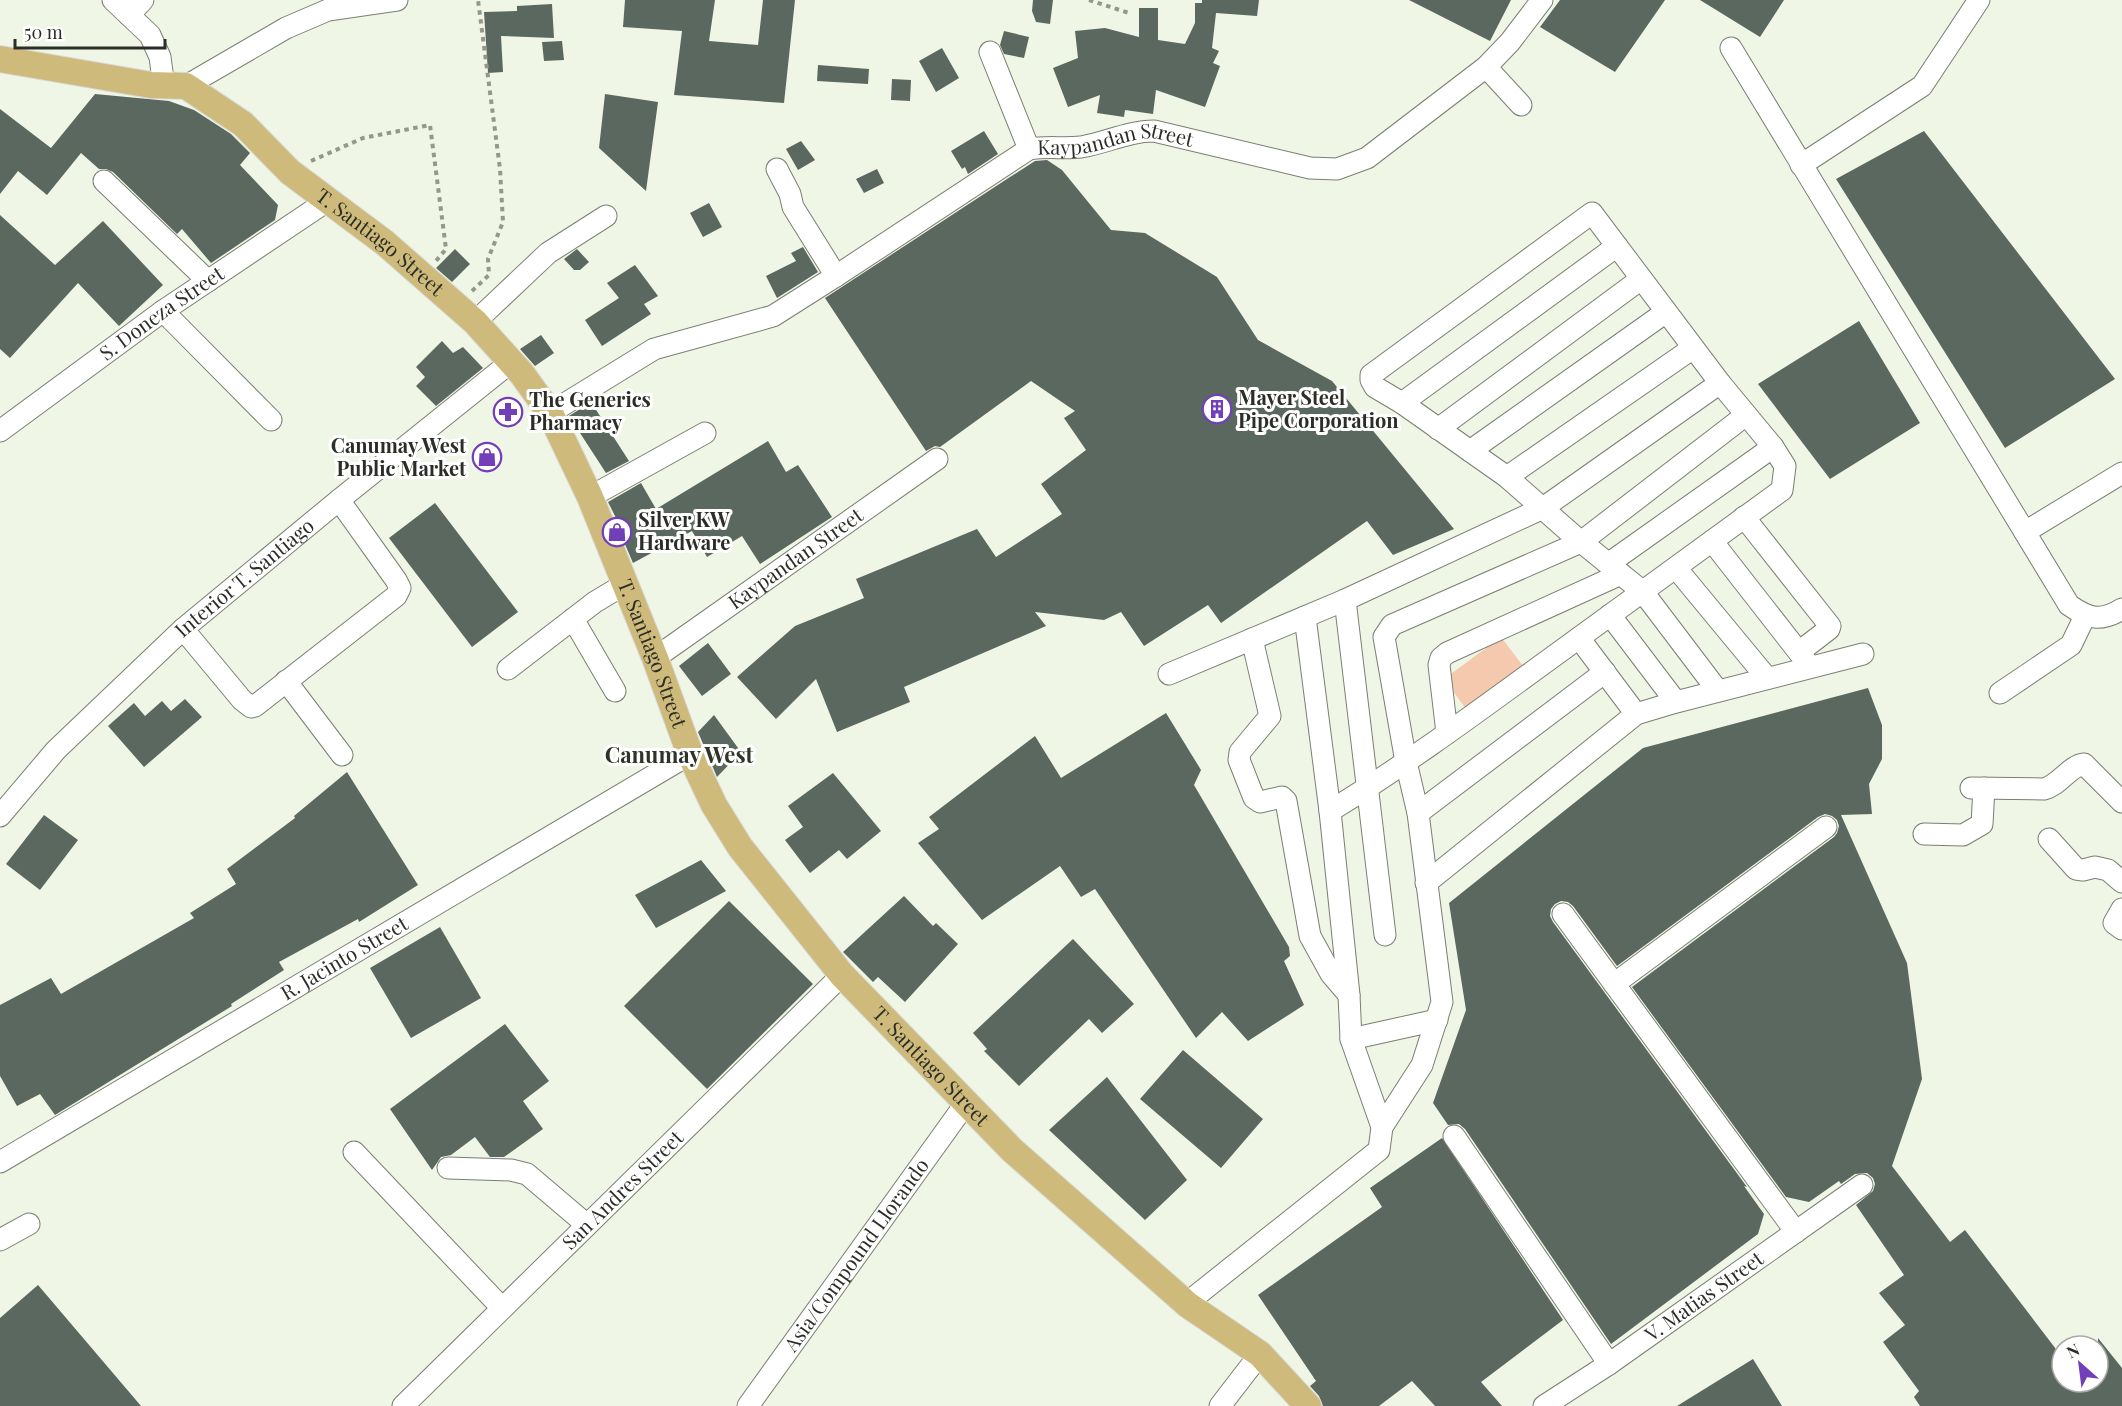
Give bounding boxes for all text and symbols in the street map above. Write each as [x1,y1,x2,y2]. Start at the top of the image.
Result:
scale bar [15,12,165,50]
text: 50 m [24,20,63,44]
street label: Kaypandan Street [1037,116,1197,160]
street label: T. Santiago Street [311,181,451,301]
street label: S. Doneza Street [93,259,229,365]
place label: Mayer Steel Pipe Corporation [1238,383,1399,433]
place label: The Generics Pharmacy [529,385,651,435]
building icon: Mayer Steel Pipe Corporation [1201,393,1233,425]
pharmacy icon: The Generics Pharmacy [492,396,524,428]
place label: Canumay West Public Market [331,431,467,481]
shop icon: Canumay West Public Market [471,441,503,473]
street label: Kaypandan Street [722,500,868,614]
place label: Silver KW Hardware [638,505,730,555]
street label: Interior T. Santiago [168,511,319,642]
shop icon: Silver KW Hardware [601,516,633,548]
street label: T. Santiago Street [613,575,695,732]
district label: Canumay West [605,739,754,769]
street label: R. Jacinto Street [275,909,413,1005]
street label: T. Santiago Street [867,1000,997,1132]
street label: San Andres Street [555,1123,689,1255]
street label: Asia/Compound Llorando [776,1152,934,1357]
street label: V. Matias Street [1638,1244,1769,1347]
north arrow [2050,1334,2110,1394]
text: N [2063,1338,2083,1362]

